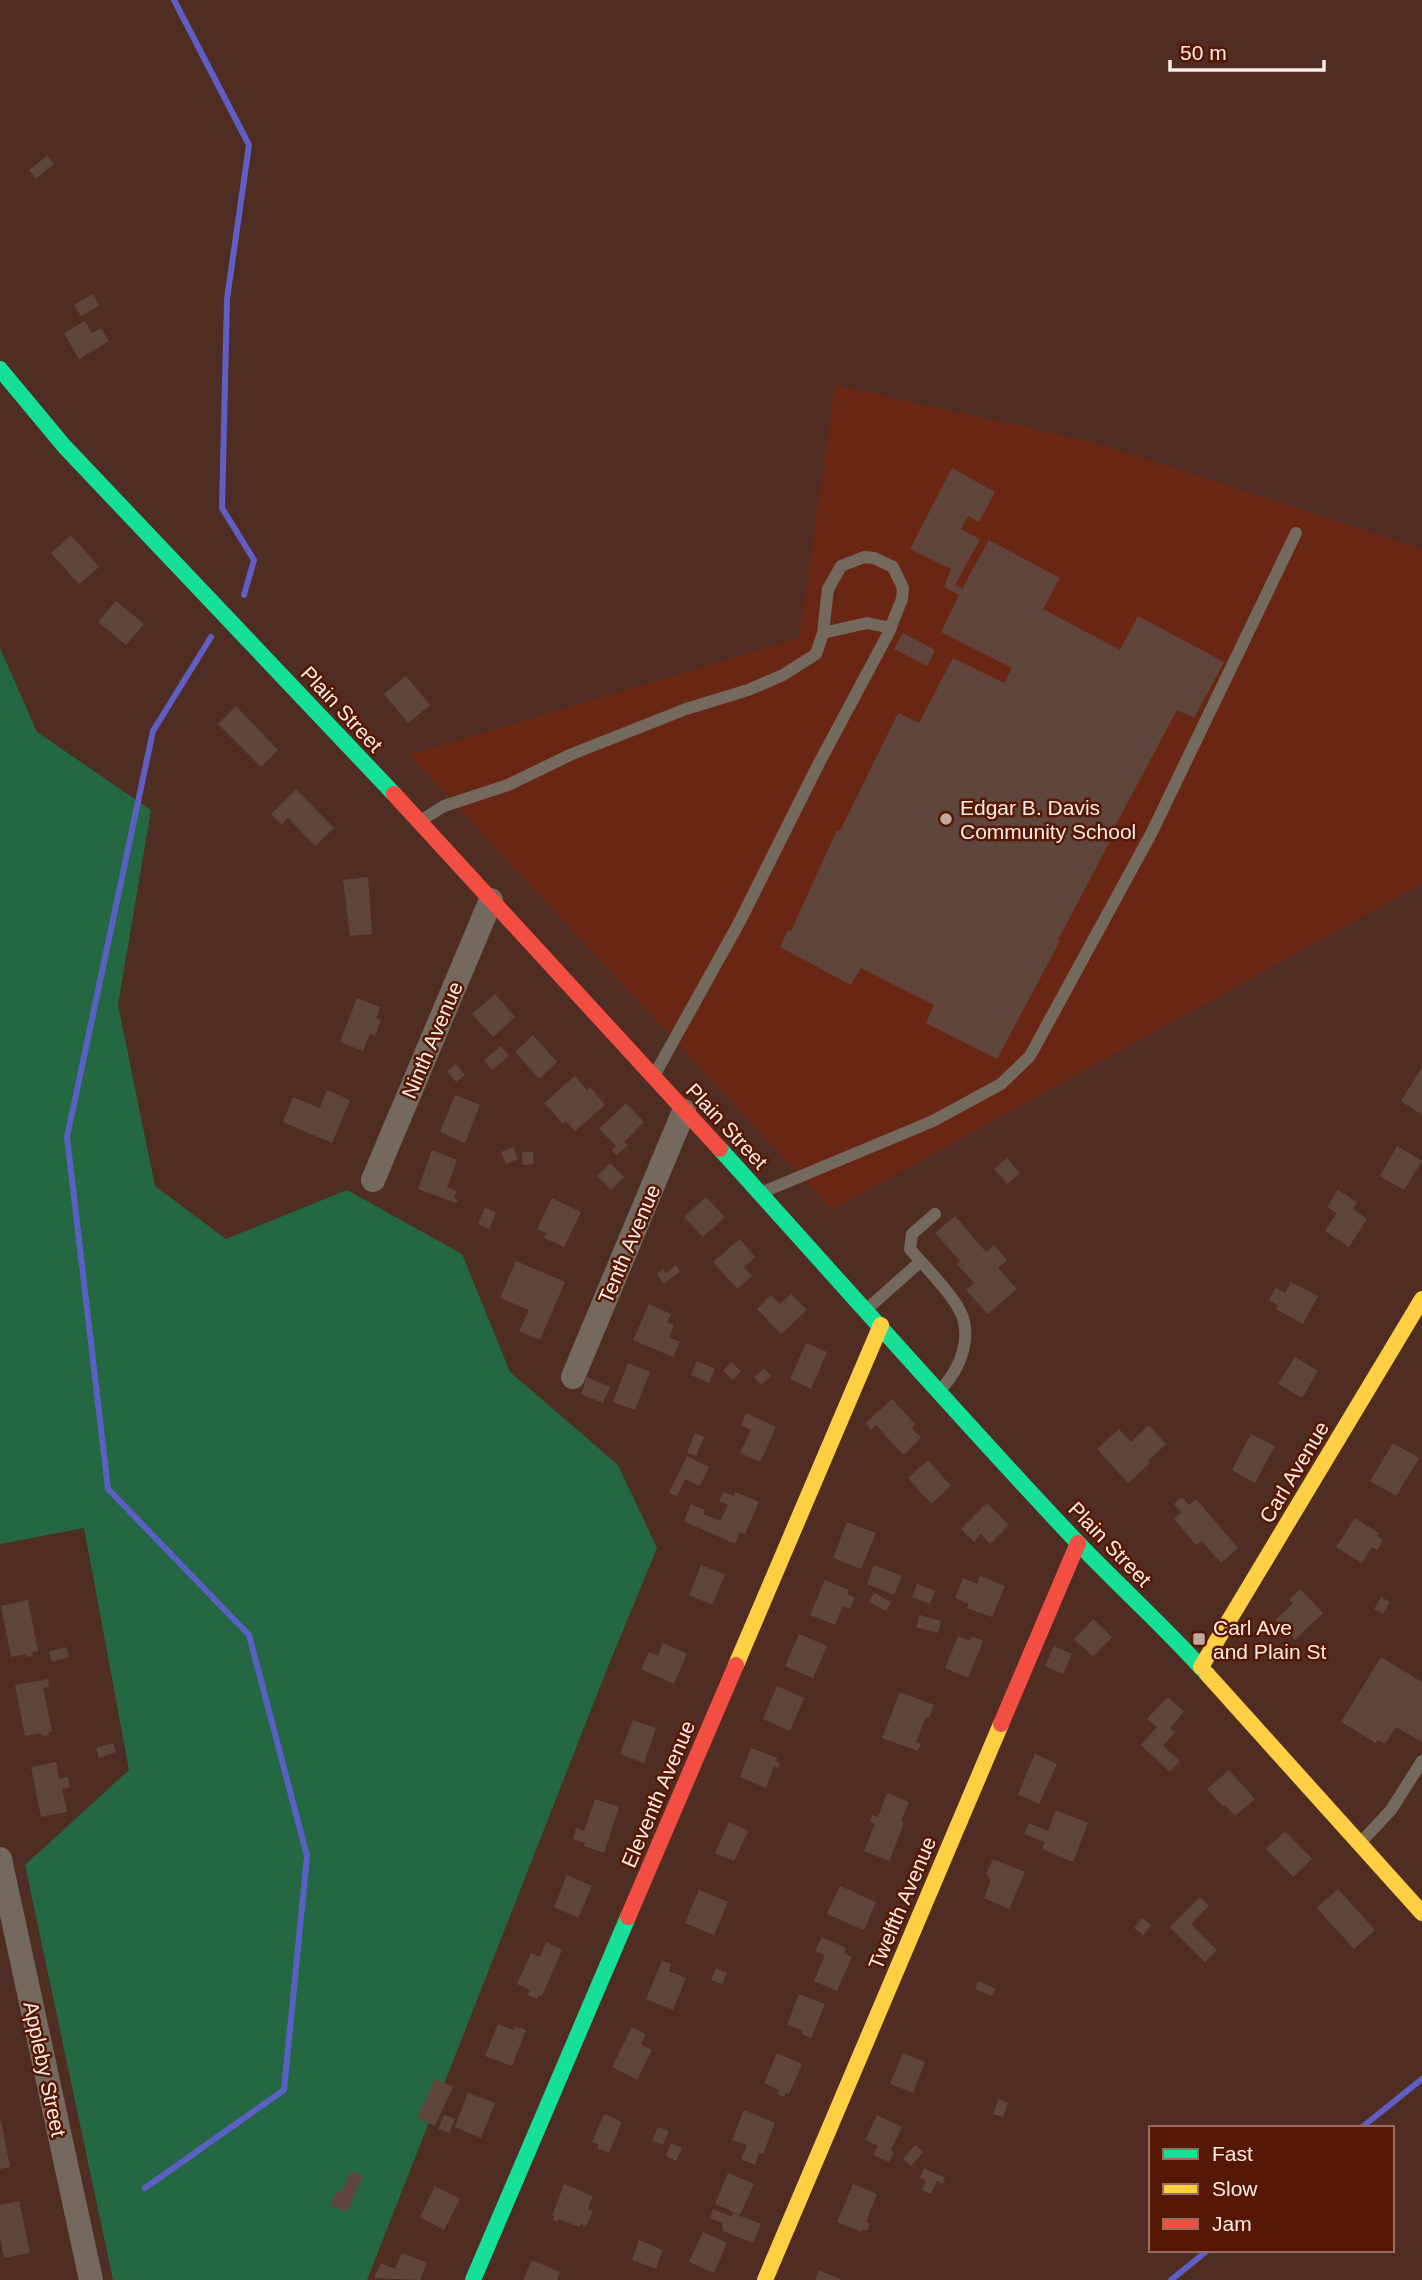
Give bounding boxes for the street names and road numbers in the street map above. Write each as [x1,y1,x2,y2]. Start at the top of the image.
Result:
street label: Plain Street [297,661,388,757]
street label: Ninth Avenue [397,978,467,1102]
street label: Plain Street [682,1078,773,1174]
street label: Tenth Avenue [594,1181,664,1307]
street label: Carl Avenue [1255,1417,1333,1527]
street label: Plain Street [1064,1497,1156,1591]
street label: Eleventh Avenue [617,1717,699,1871]
street label: Twelfth Avenue [864,1833,940,1973]
street label: Appleby Street [19,1999,71,2139]

